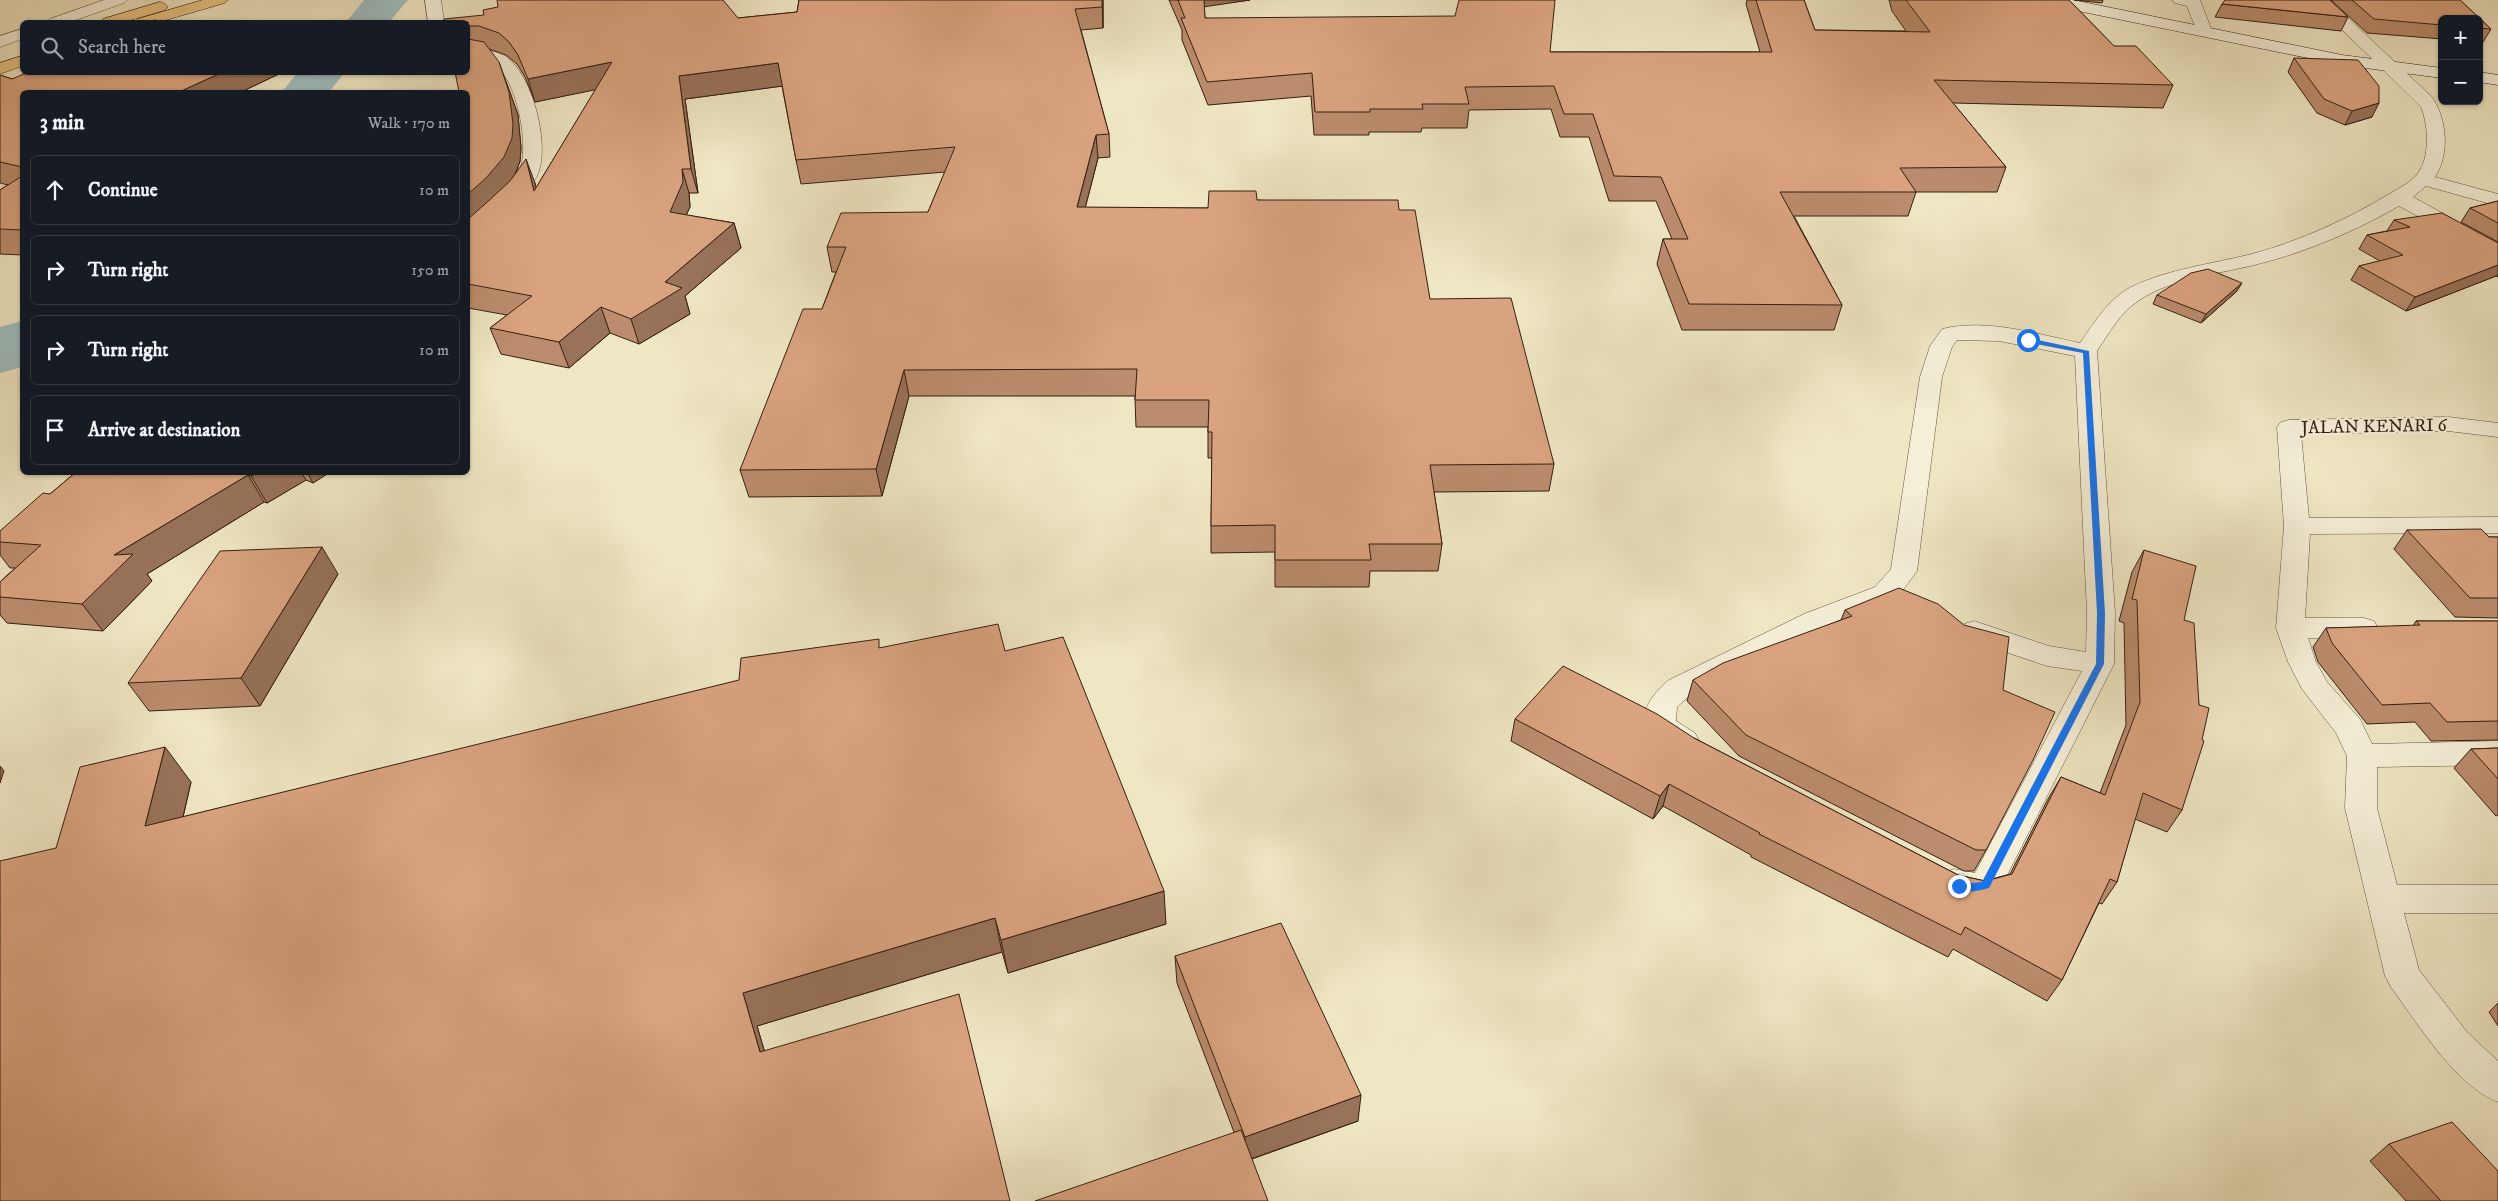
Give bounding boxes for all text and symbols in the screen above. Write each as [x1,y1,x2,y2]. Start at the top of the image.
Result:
map controls [2438,15,2483,105]
button: + [2438,15,2483,60]
search box [20,20,470,75]
icon: search [38,34,66,62]
text: Search here [78,36,166,59]
button: − [2438,60,2483,105]
text: 3 min [40,110,85,136]
text: Walk · 170 m [368,113,450,133]
icon: ahead [41,176,69,204]
text: Continue [88,179,158,202]
text: 10 m [419,180,449,200]
icon: right [41,256,69,284]
text: Turn right [88,259,168,282]
text: 150 m [411,260,449,280]
route start [2017,329,2040,352]
icon: right [41,336,69,364]
text: Turn right [88,339,168,362]
text: 10 m [419,340,449,360]
street label: JALAN KENARI 6 [2299,415,2448,439]
icon: arrive [41,416,69,444]
text: Arrive at destination [88,419,240,442]
route end [1948,875,1971,898]

